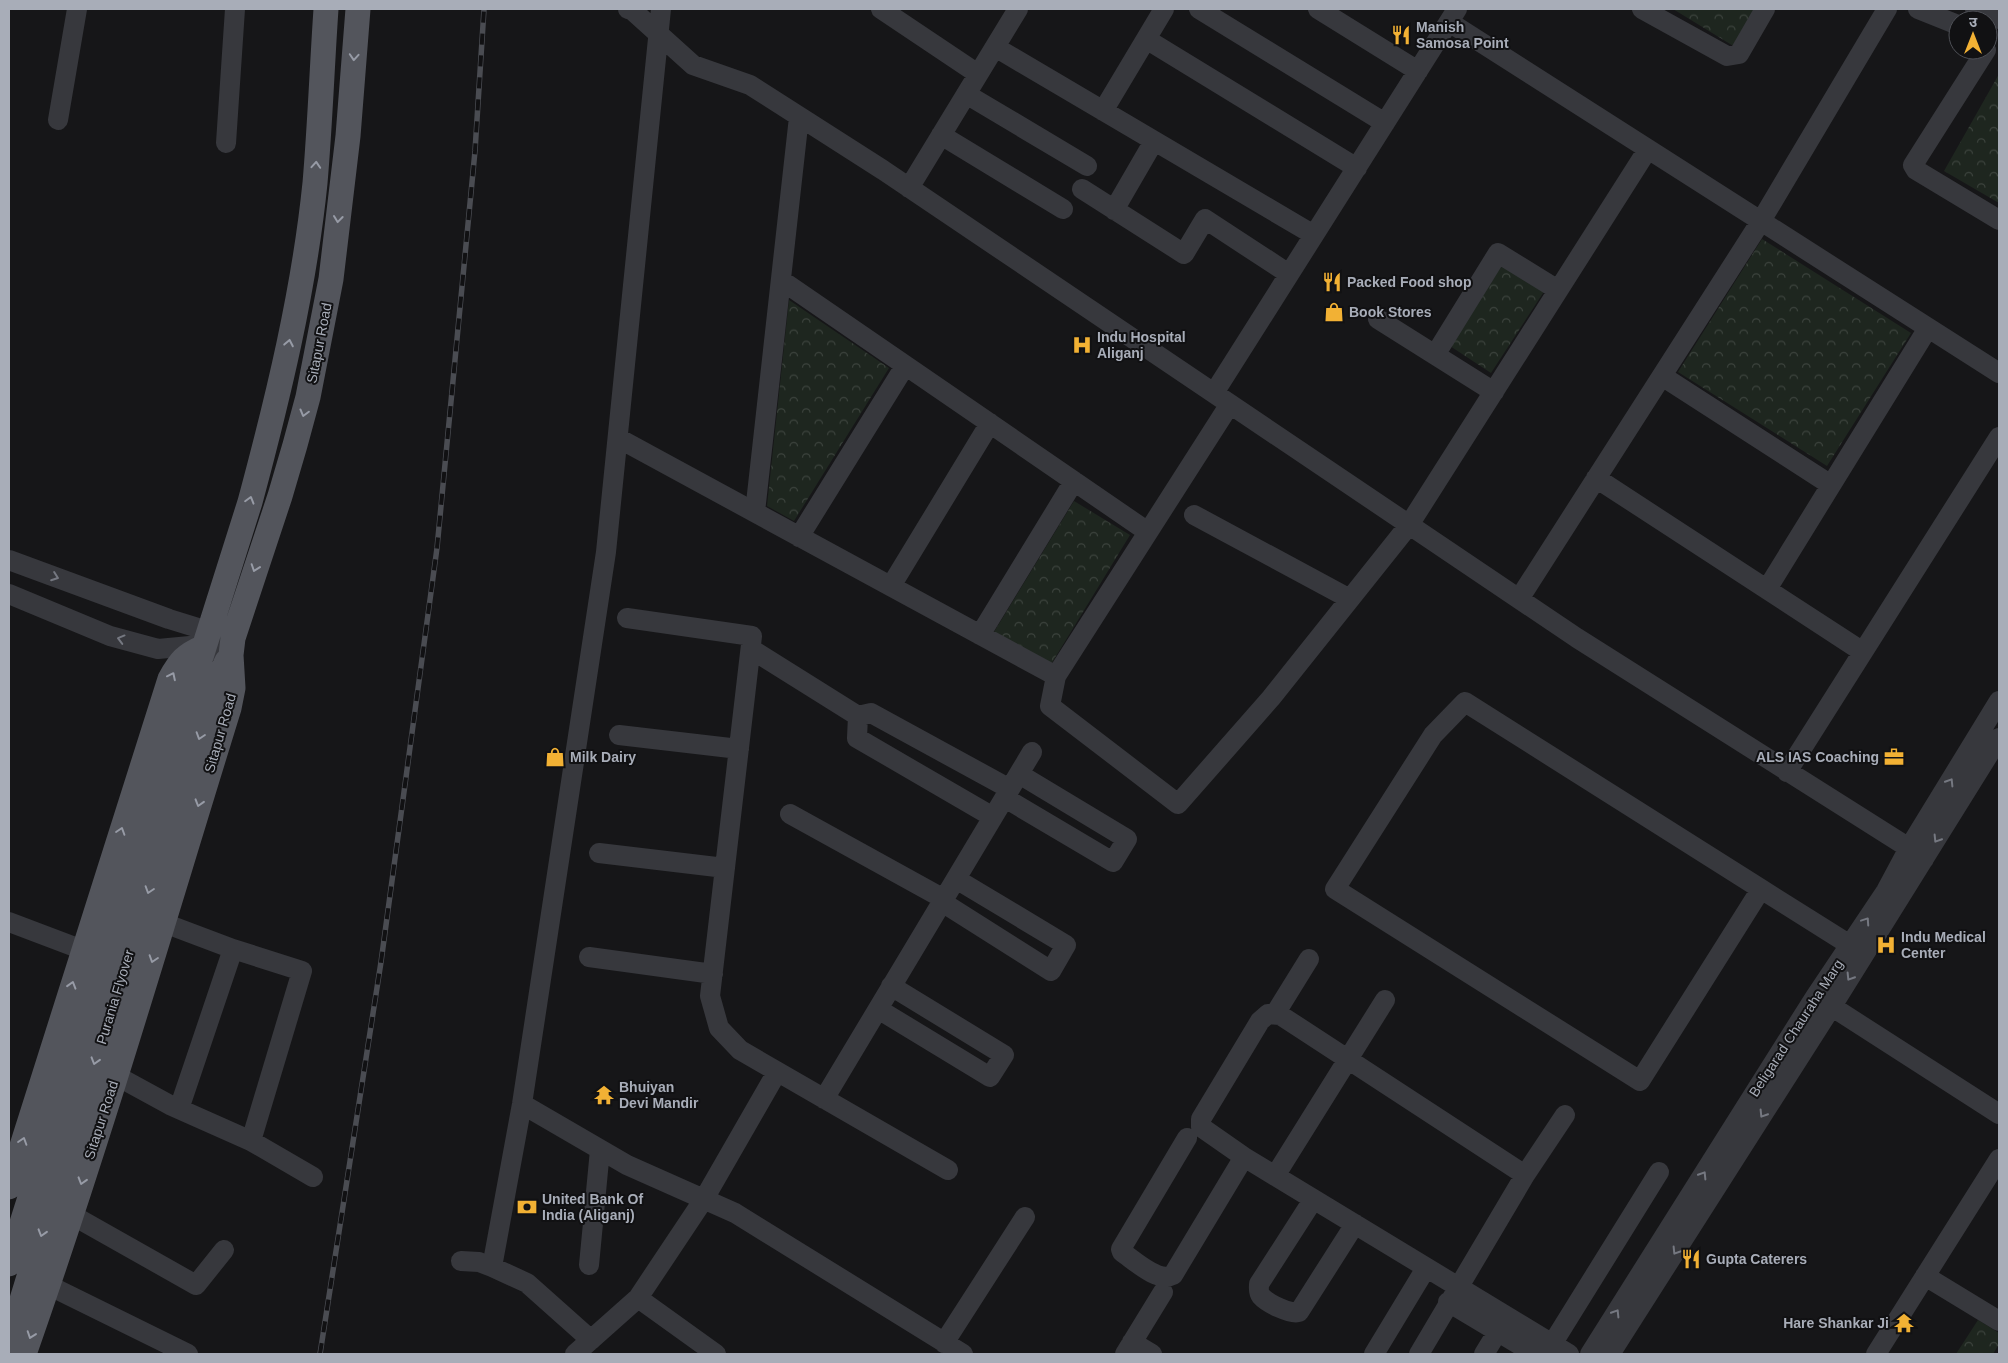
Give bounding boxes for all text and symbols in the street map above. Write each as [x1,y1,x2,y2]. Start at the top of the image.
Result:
north arrow [1948,10,1998,60]
text: उ [1969,14,1978,30]
place label: Manish Samosa Point [1416,19,1509,51]
restaurant icon: Manish Samosa Point [1390,24,1412,46]
one-way arrow [349,54,360,62]
one-way arrow [310,160,321,168]
one-way arrow [333,215,344,223]
restaurant icon: Packed Food shop [1321,271,1343,293]
place label: Packed Food shop [1347,274,1471,290]
street label: Sitapur Road [303,301,335,385]
shop icon: Book Stores [1323,301,1345,323]
place label: Book Stores [1349,304,1432,320]
place label: Indu Hospital Aliganj [1097,329,1186,361]
hospital icon: Indu Hospital Aliganj [1071,334,1093,356]
one-way arrow [283,338,293,347]
one-way arrow [299,409,309,417]
one-way arrow [245,497,255,505]
one-way arrow [251,564,261,572]
one-way arrow [50,571,58,581]
one-way arrow [117,634,126,645]
one-way arrow [166,673,176,682]
street label: Sitapur Road [201,692,239,774]
one-way arrow [196,731,206,739]
shop icon: Milk Dairy [544,746,566,768]
office icon: ALS IAS Coaching [1883,746,1905,768]
place label: Milk Dairy [570,749,636,765]
place label: ALS IAS Coaching [1756,749,1879,765]
one-way arrow [1943,778,1953,787]
one-way arrow [195,799,205,807]
one-way arrow [115,827,125,835]
one-way arrow [1933,834,1943,843]
one-way arrow [145,885,155,894]
one-way arrow [1860,917,1869,926]
place label: Indu Medical Center [1901,929,1986,961]
hospital icon: Indu Medical Center [1875,934,1897,956]
street label: Purania Flyover [93,947,137,1046]
one-way arrow [148,954,158,963]
street label: Beligarad Chauraha Marg [1746,956,1846,1100]
one-way arrow [1847,971,1857,980]
one-way arrow [66,982,76,990]
one-way arrow [91,1056,101,1065]
street label: Sitapur Road [81,1079,121,1161]
place label: Bhuiyan Devi Mandir [619,1079,699,1111]
temple icon: Bhuiyan Devi Mandir [593,1084,615,1106]
one-way arrow [1760,1108,1769,1118]
one-way arrow [18,1137,28,1145]
one-way arrow [1696,1172,1706,1181]
one-way arrow [78,1176,88,1184]
place label: United Bank Of India (Aliganj) [542,1191,643,1223]
bank icon: United Bank Of India (Aliganj) [516,1196,538,1218]
one-way arrow [38,1228,48,1237]
one-way arrow [1673,1246,1682,1255]
restaurant icon: Gupta Caterers [1680,1248,1702,1270]
place label: Gupta Caterers [1706,1251,1807,1267]
one-way arrow [1610,1309,1620,1318]
temple icon: Hare Shankar Ji [1893,1312,1915,1334]
place label: Hare Shankar Ji [1783,1315,1889,1331]
one-way arrow [27,1330,37,1338]

